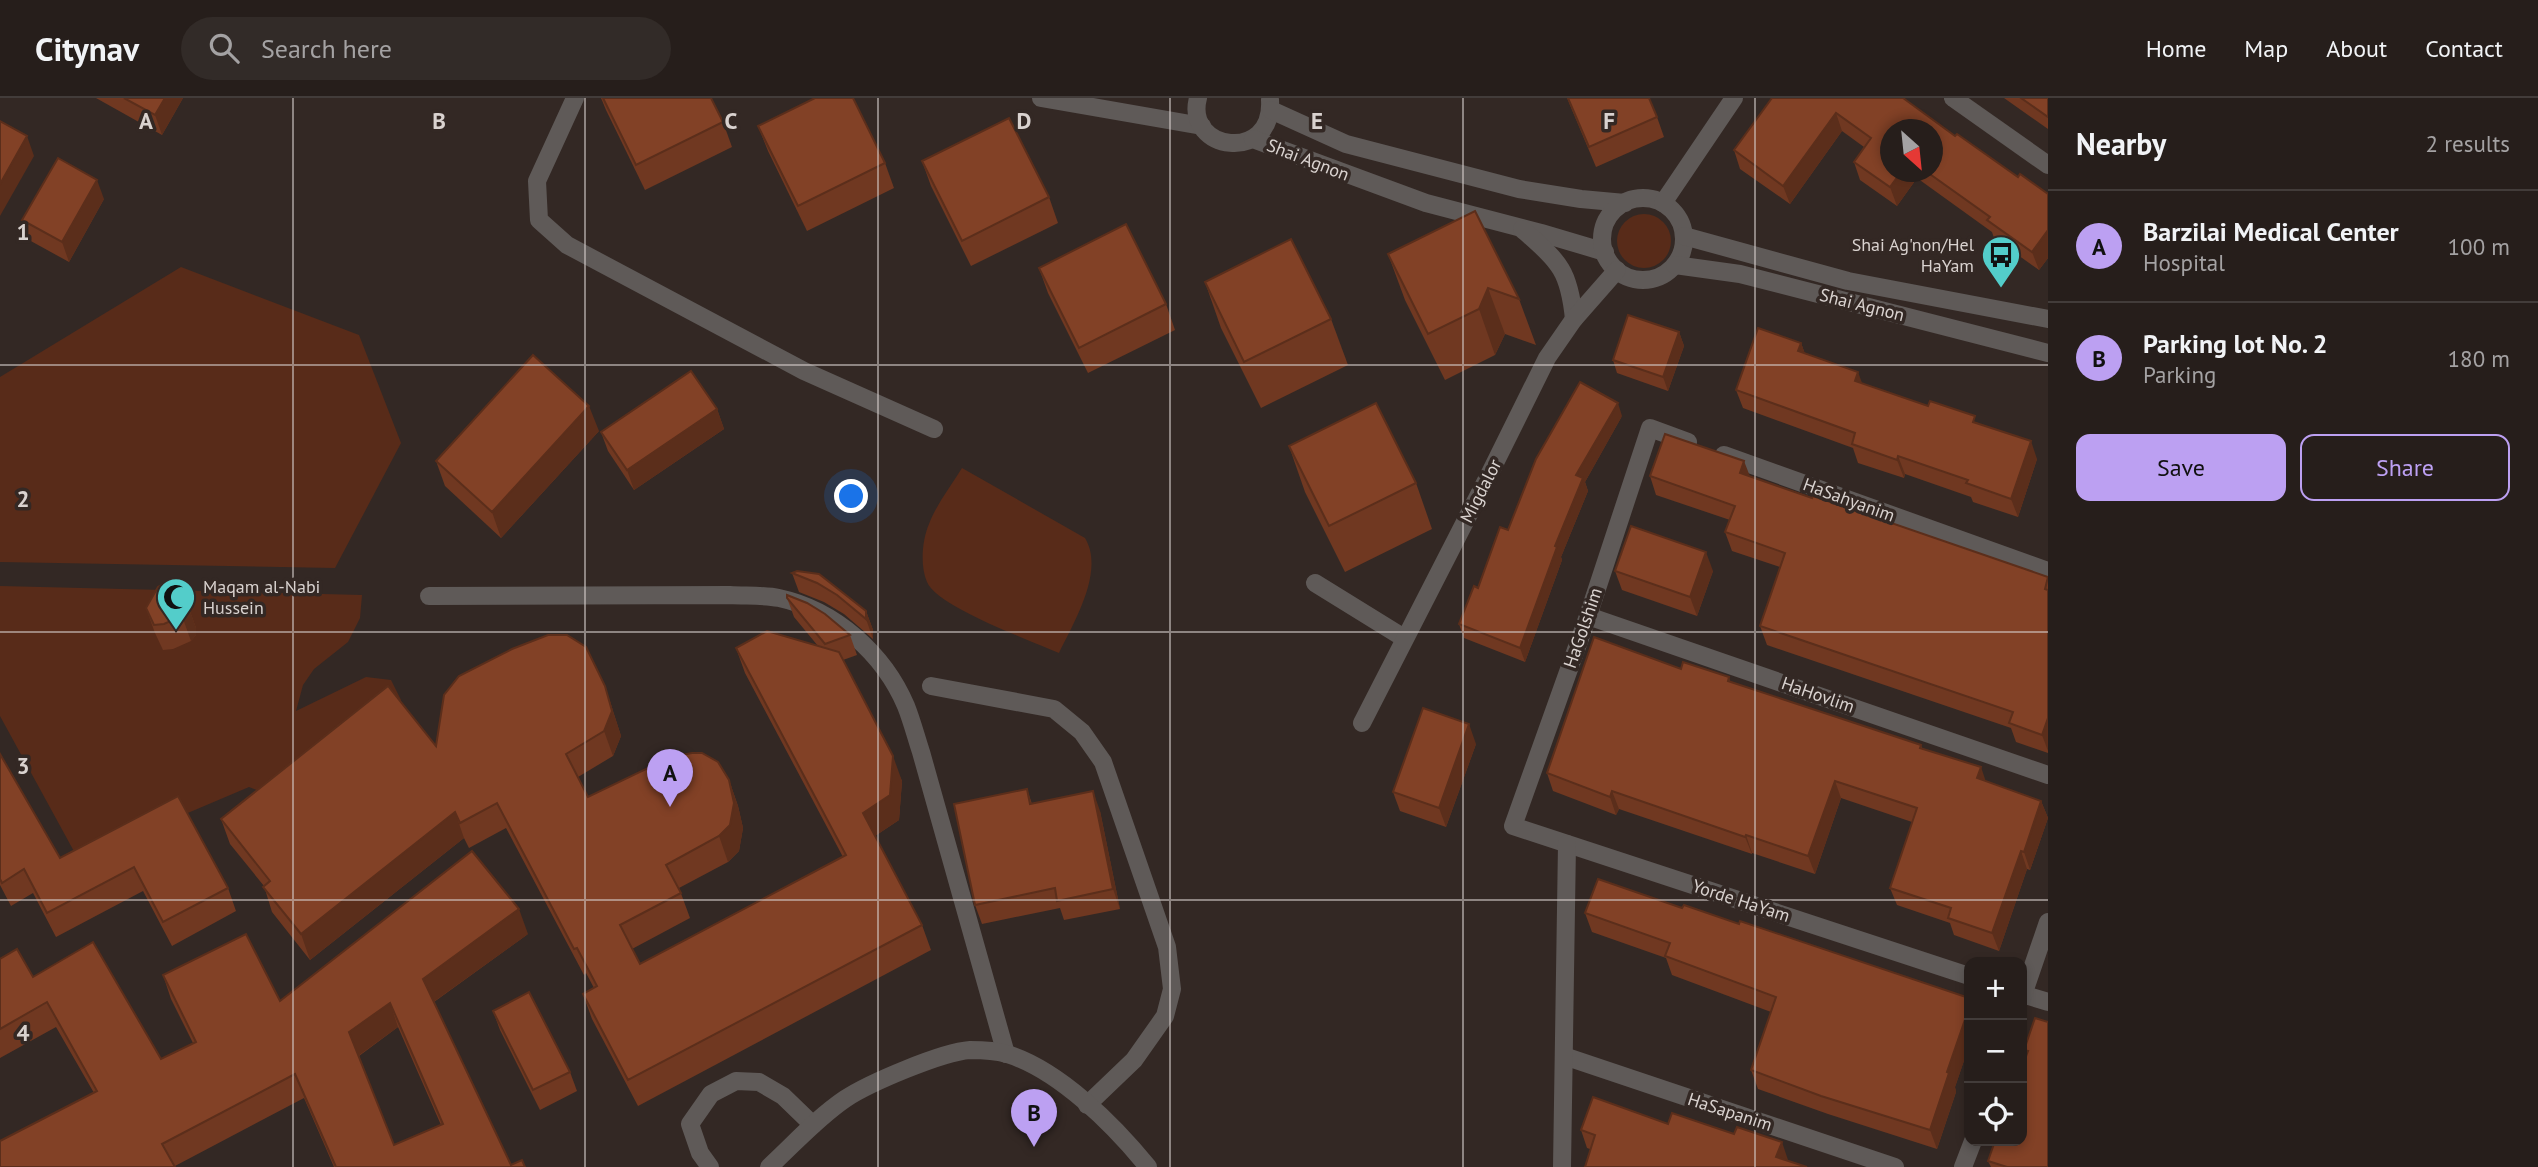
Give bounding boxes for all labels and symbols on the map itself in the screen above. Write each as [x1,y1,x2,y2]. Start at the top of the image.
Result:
text: A [139,106,153,135]
text: B [432,106,446,135]
text: C [725,106,738,135]
text: D [1017,106,1031,135]
text: E [1311,106,1323,135]
text: F [1603,106,1615,135]
north arrow [1880,119,1943,182]
street label: Shai Agnon [1264,133,1353,186]
text: 1 [16,217,30,246]
place label: Shai Ag'non/Hel HaYam [1852,233,1975,277]
bus stop icon: Shai Ag'non/Hel HaYam [1980,234,2022,289]
street label: Shai Agnon [1817,283,1907,326]
street label: Migdalor [1455,455,1506,526]
street label: HaSahyanim [1800,472,1898,527]
your location [834,479,868,513]
text: 2 [16,484,30,513]
place label: Maqam al-Nabi Hussein [203,575,320,619]
mosque icon: Maqam al-Nabi Hussein [155,576,197,631]
street label: HaGolshim [1558,584,1607,671]
street label: HaHovlim [1779,671,1858,718]
pin: A [647,749,693,807]
text: 3 [16,751,30,780]
street label: Yorde HaYam [1689,874,1793,927]
text: 4 [16,1018,30,1047]
street label: HaSapanim [1685,1087,1775,1136]
pin: B [1011,1089,1057,1147]

